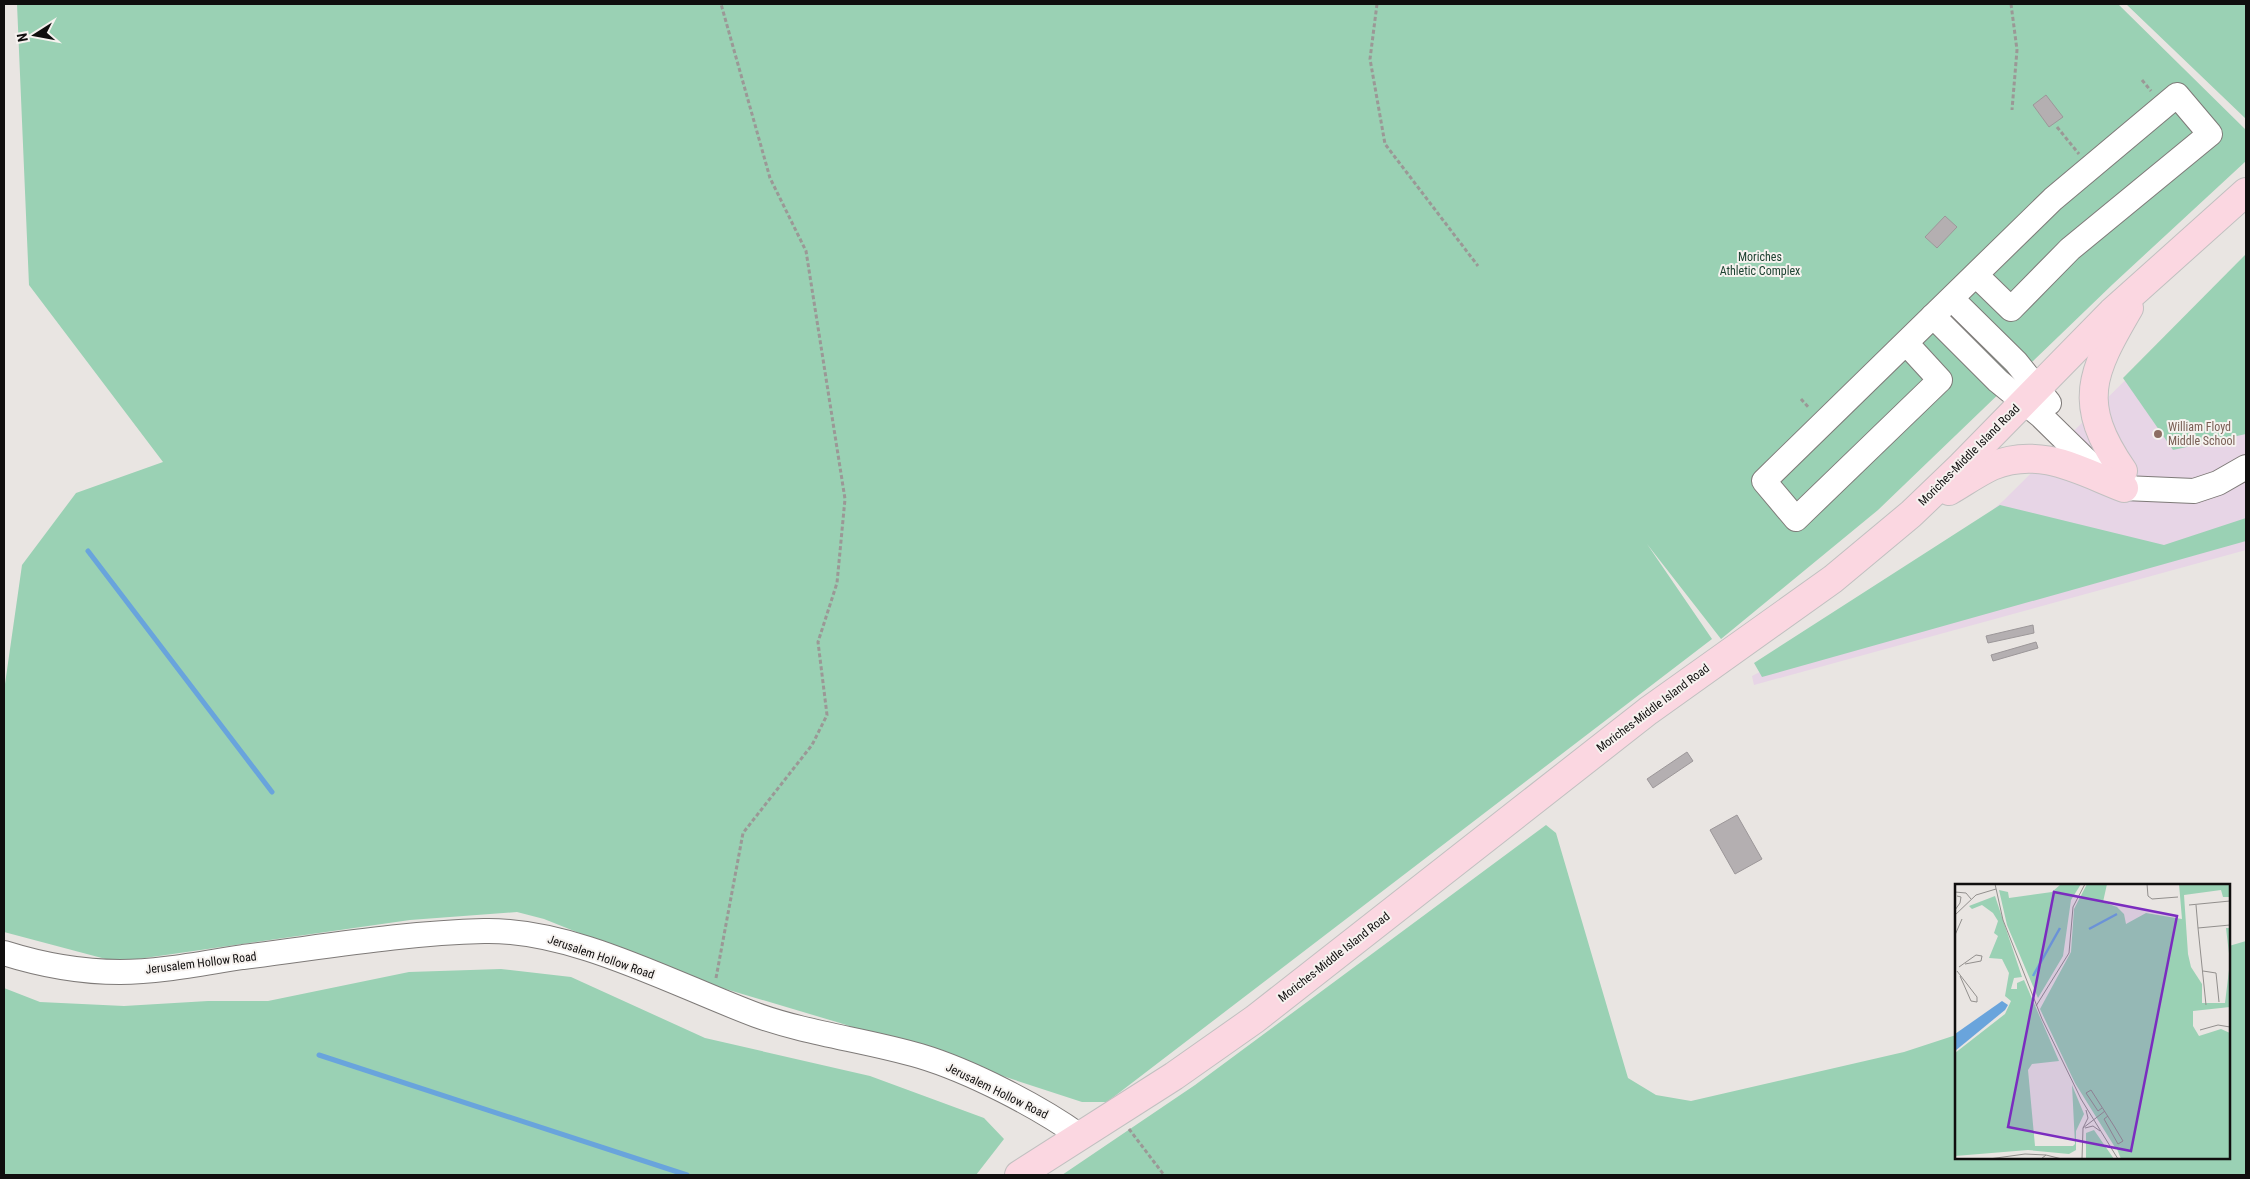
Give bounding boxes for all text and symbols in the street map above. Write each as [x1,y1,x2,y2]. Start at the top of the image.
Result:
north arrow [10,10,60,60]
text: N [14,32,31,43]
park label: Moriches Athletic Complex [1720,250,1800,278]
street label: Moriches-Middle Island Road [1915,401,2023,509]
place label: William Floyd Middle School [2168,420,2235,448]
marker: William Floyd Middle School [2152,428,2164,440]
street label: Moriches-Middle Island Road [1594,661,1712,755]
inset map [1955,884,2230,1159]
street label: Moriches-Middle Island Road [1276,909,1392,1005]
street label: Jerusalem Hollow Road [546,932,656,982]
street label: Jerusalem Hollow Road [145,949,257,977]
street label: Jerusalem Hollow Road [944,1060,1050,1122]

